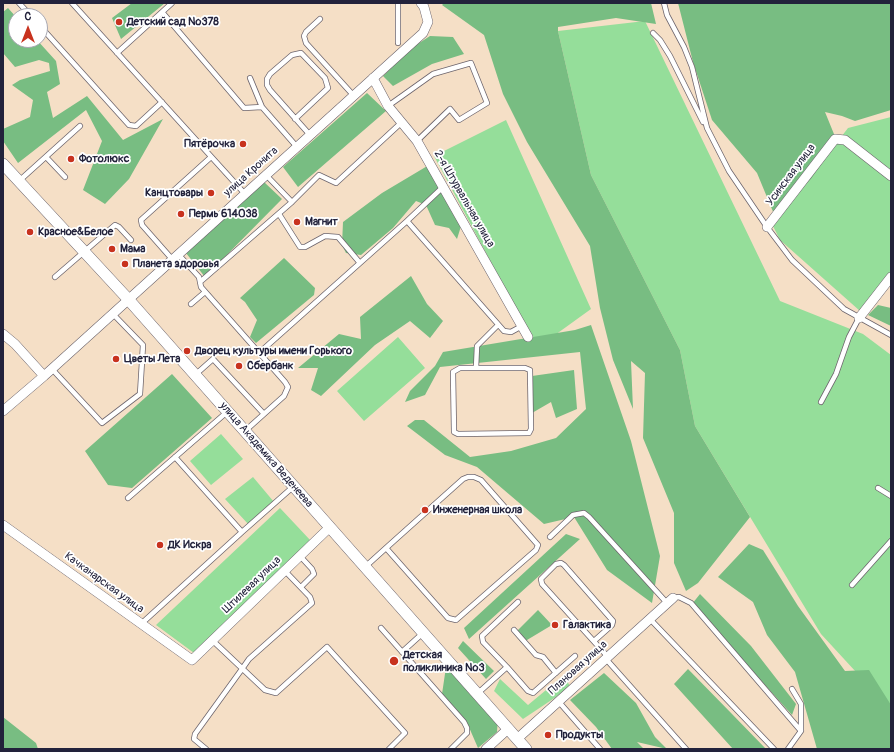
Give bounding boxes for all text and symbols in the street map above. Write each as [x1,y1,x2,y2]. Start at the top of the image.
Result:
north arrow [8,8,48,48]
text: С [25,10,31,23]
place label: Детский сад №378 [127,15,219,29]
marker: Детский сад №378 [114,17,124,27]
place label: Пятёрочка [184,137,235,151]
marker: Пятёрочка [238,139,248,149]
street label: Усинская улица [763,142,819,208]
street label: улица Кронита [221,144,281,200]
street label: 2-я Штурвальная улица [431,148,497,250]
place label: Фотолюкс [79,152,129,166]
marker: Фотолюкс [66,154,76,164]
place label: Канцтовары [145,186,203,200]
marker: Канцтовары [206,188,216,198]
place label: Пермь 614038 [189,207,257,221]
marker: Пермь 614038 [176,209,186,219]
place label: Магнит [305,215,338,229]
marker: Магнит [292,217,302,227]
place label: Красное&Белое [38,225,113,239]
marker: Красное&Белое [25,227,35,237]
place label: Мама [120,242,145,256]
marker: Мама [107,244,117,254]
place label: Планета здоровья [133,257,219,271]
marker: Планета здоровья [120,259,130,269]
place label: Дворец культуры имени Горького [195,344,352,358]
marker: Дворец культуры имени Горького [182,346,192,356]
place label: Цветы Лета [124,352,180,366]
marker: Цветы Лета [111,354,121,364]
place label: Сбербанк [247,359,293,373]
marker: Сбербанк [234,361,244,371]
street label: улица Академика Веденеева [217,400,315,510]
place label: Инженерная школа [433,503,522,517]
marker: Инженерная школа [420,505,430,515]
place label: ДК Искра [168,538,211,552]
marker: ДК Искра [155,540,165,550]
street label: Качканарская улица [62,550,146,616]
street label: Штилевая улица [220,554,284,616]
place label: Галактика [563,618,611,632]
marker: Галактика [550,620,560,630]
street label: Плановая улица [546,638,610,698]
place label: Детская поликлиника №3 [403,648,485,674]
marker: Детская поликлиника №3 [388,655,400,667]
place label: Продукты [556,728,603,742]
marker: Продукты [543,730,553,740]

